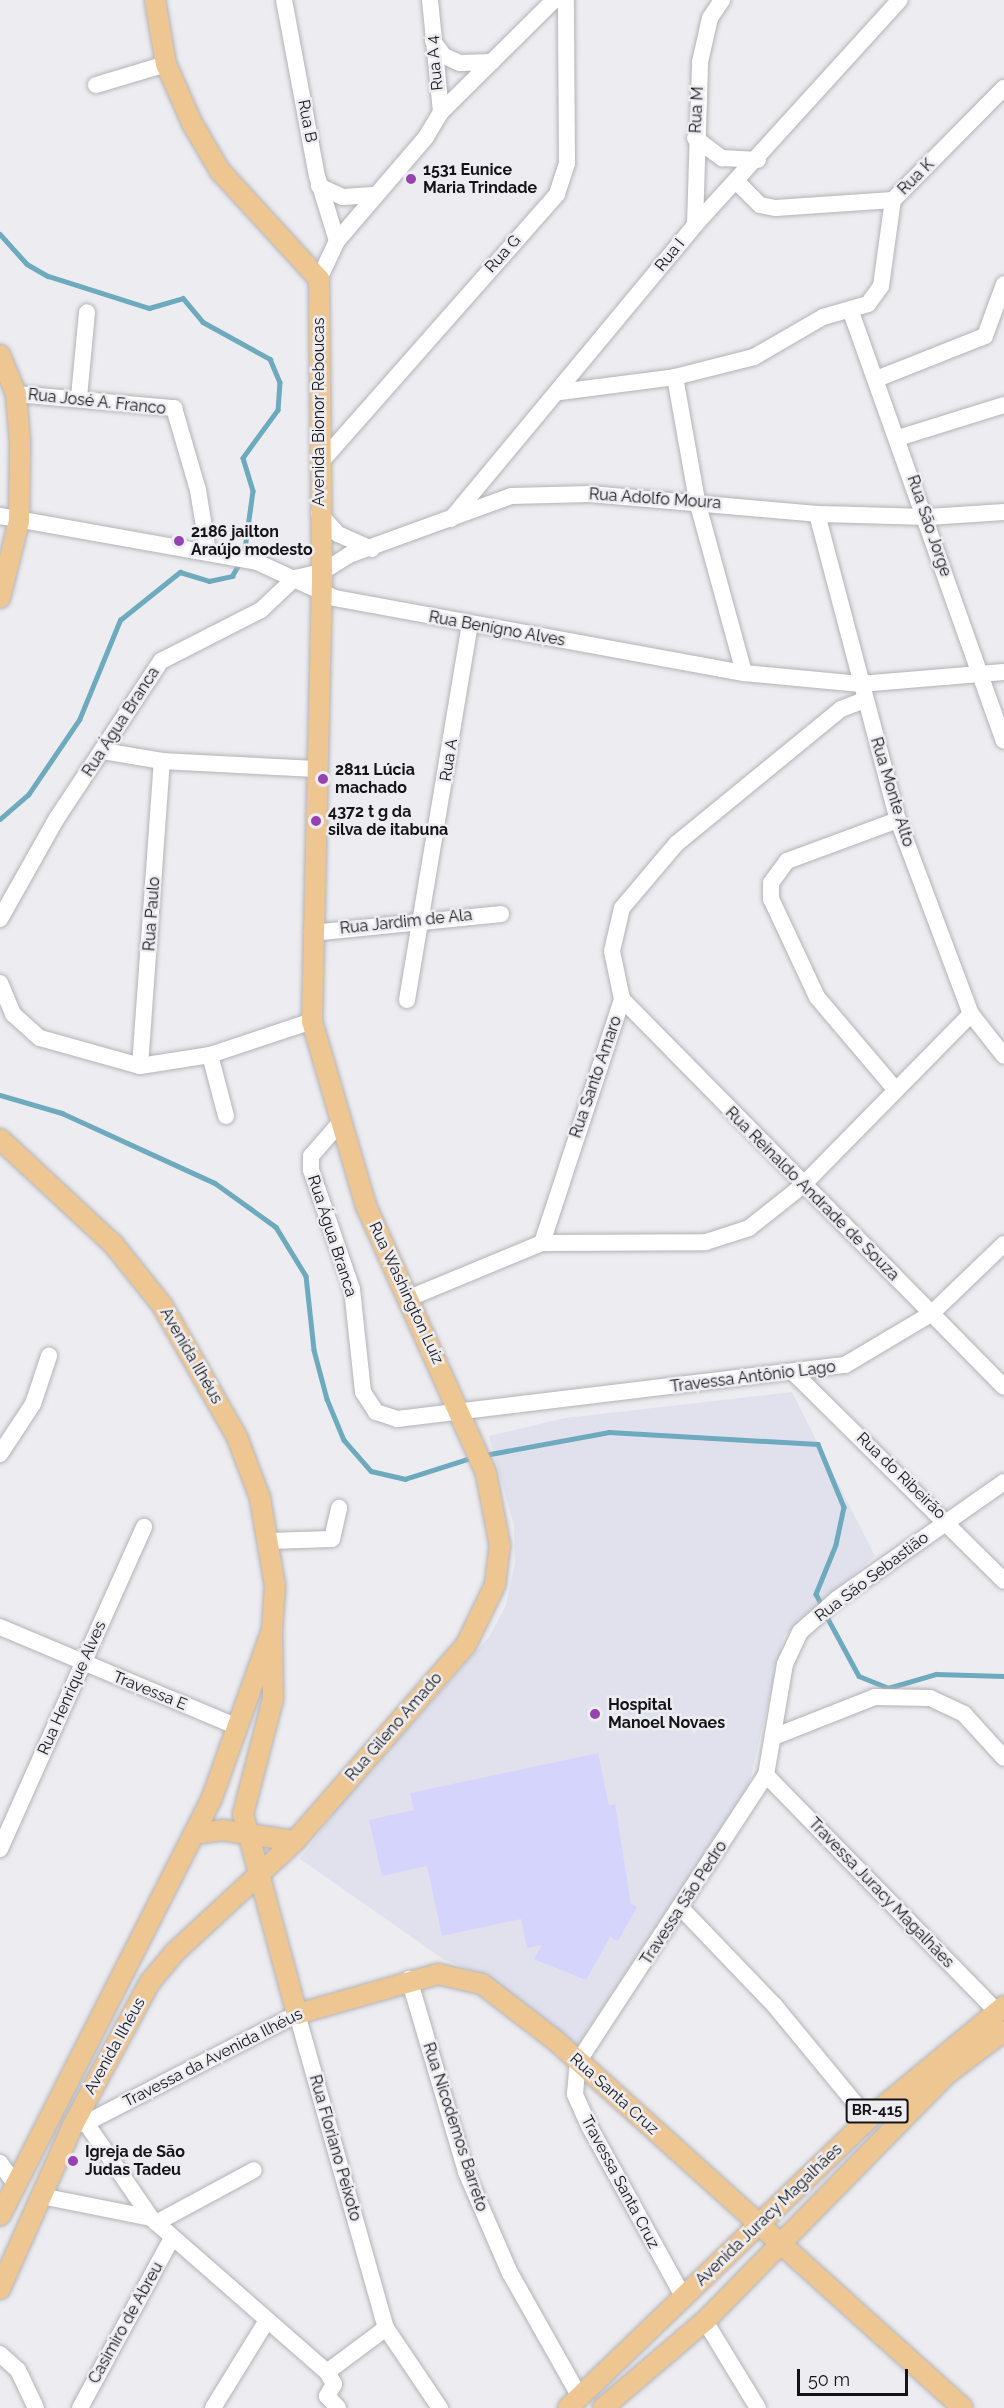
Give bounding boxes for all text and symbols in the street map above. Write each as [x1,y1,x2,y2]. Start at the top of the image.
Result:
street label: Rua A 4 [423,34,447,92]
street label: Rua M [686,86,708,134]
street label: Rua B [293,98,321,144]
street label: Rua K [894,155,938,199]
place label: 1531 Eunice Maria Trindade [423,160,538,198]
marker: 1531 Eunice Maria Trindade [404,172,418,186]
street label: Rua G [481,231,525,277]
street label: Rua I [651,235,689,275]
street label: Avenida Bionor Reboucas [309,317,329,507]
street label: Rua José A. Franco [27,385,167,419]
street label: Rua São Jorge [903,473,955,579]
street label: Rua Adolfo Moura [588,485,722,513]
place label: 2186 jailton Araújo modesto [191,522,313,560]
marker: 2186 jailton Araújo modesto [172,534,186,548]
street label: Rua Benígno Alves [427,608,567,650]
street label: Rua Água Branca [78,663,164,781]
street label: Rua Monte Alto [866,735,918,849]
street label: Rua A [436,737,462,783]
place label: 2811 Lúcia machado [335,760,415,798]
marker: 2811 Lúcia machado [316,772,330,786]
place label: 4372 t g da silva de itabuna [328,802,448,840]
marker: 4372 t g da silva de itabuna [309,814,323,828]
street label: Rua Paulo [140,876,164,952]
street label: Rua Jardim de Ala [338,905,474,939]
street label: Rua Santo Amaro [566,1013,626,1141]
street label: Rua Reinaldo Andrade de Souza [721,1103,903,1285]
street label: Rua Água Branca [303,1173,361,1299]
street label: Rua Washington Luiz [364,1219,448,1367]
street label: Avenida Ilhéus [156,1305,226,1407]
street label: Travessa Antônio Lago [669,1357,837,1397]
street label: Rua do Ribeirão [852,1429,950,1523]
street label: Rua São Sebastião [811,1528,933,1626]
street label: Rua Henrique Alves [34,1618,110,1758]
street label: Travessa E [110,1667,190,1715]
street label: Rua Gileno Amado [342,1669,446,1785]
place label: Hospital Manoel Novaes [608,1695,725,1733]
marker: Hospital Manoel Novaes [586,1705,604,1723]
street label: Travessa Juracy Magalhães [804,1814,958,1972]
street label: Travessa São Pedro [637,1837,731,1969]
street label: Avenida Ilhéus [80,1994,150,2098]
street label: Travessa da Avenida Ilhéus [120,2004,306,2112]
street label: Rua Nicodemos Barreto [419,2040,491,2214]
street label: Rua Santa Cruz [566,2049,662,2139]
street label: Rua Floriano Peixoto [305,2073,365,2223]
road number: BR-415 [846,2099,908,2123]
street label: Travessa Santa Cruz [577,2112,663,2252]
street label: Avenida Juracy Magalhães [691,2140,847,2290]
place label: Igreja de São Judas Tadeu [85,2142,185,2180]
marker: Igreja de São Judas Tadeu [66,2154,80,2168]
street label: Casimiro de Abreu [85,2259,167,2387]
scale bar [800,2357,911,2395]
text: 50 m [808,2369,850,2390]

